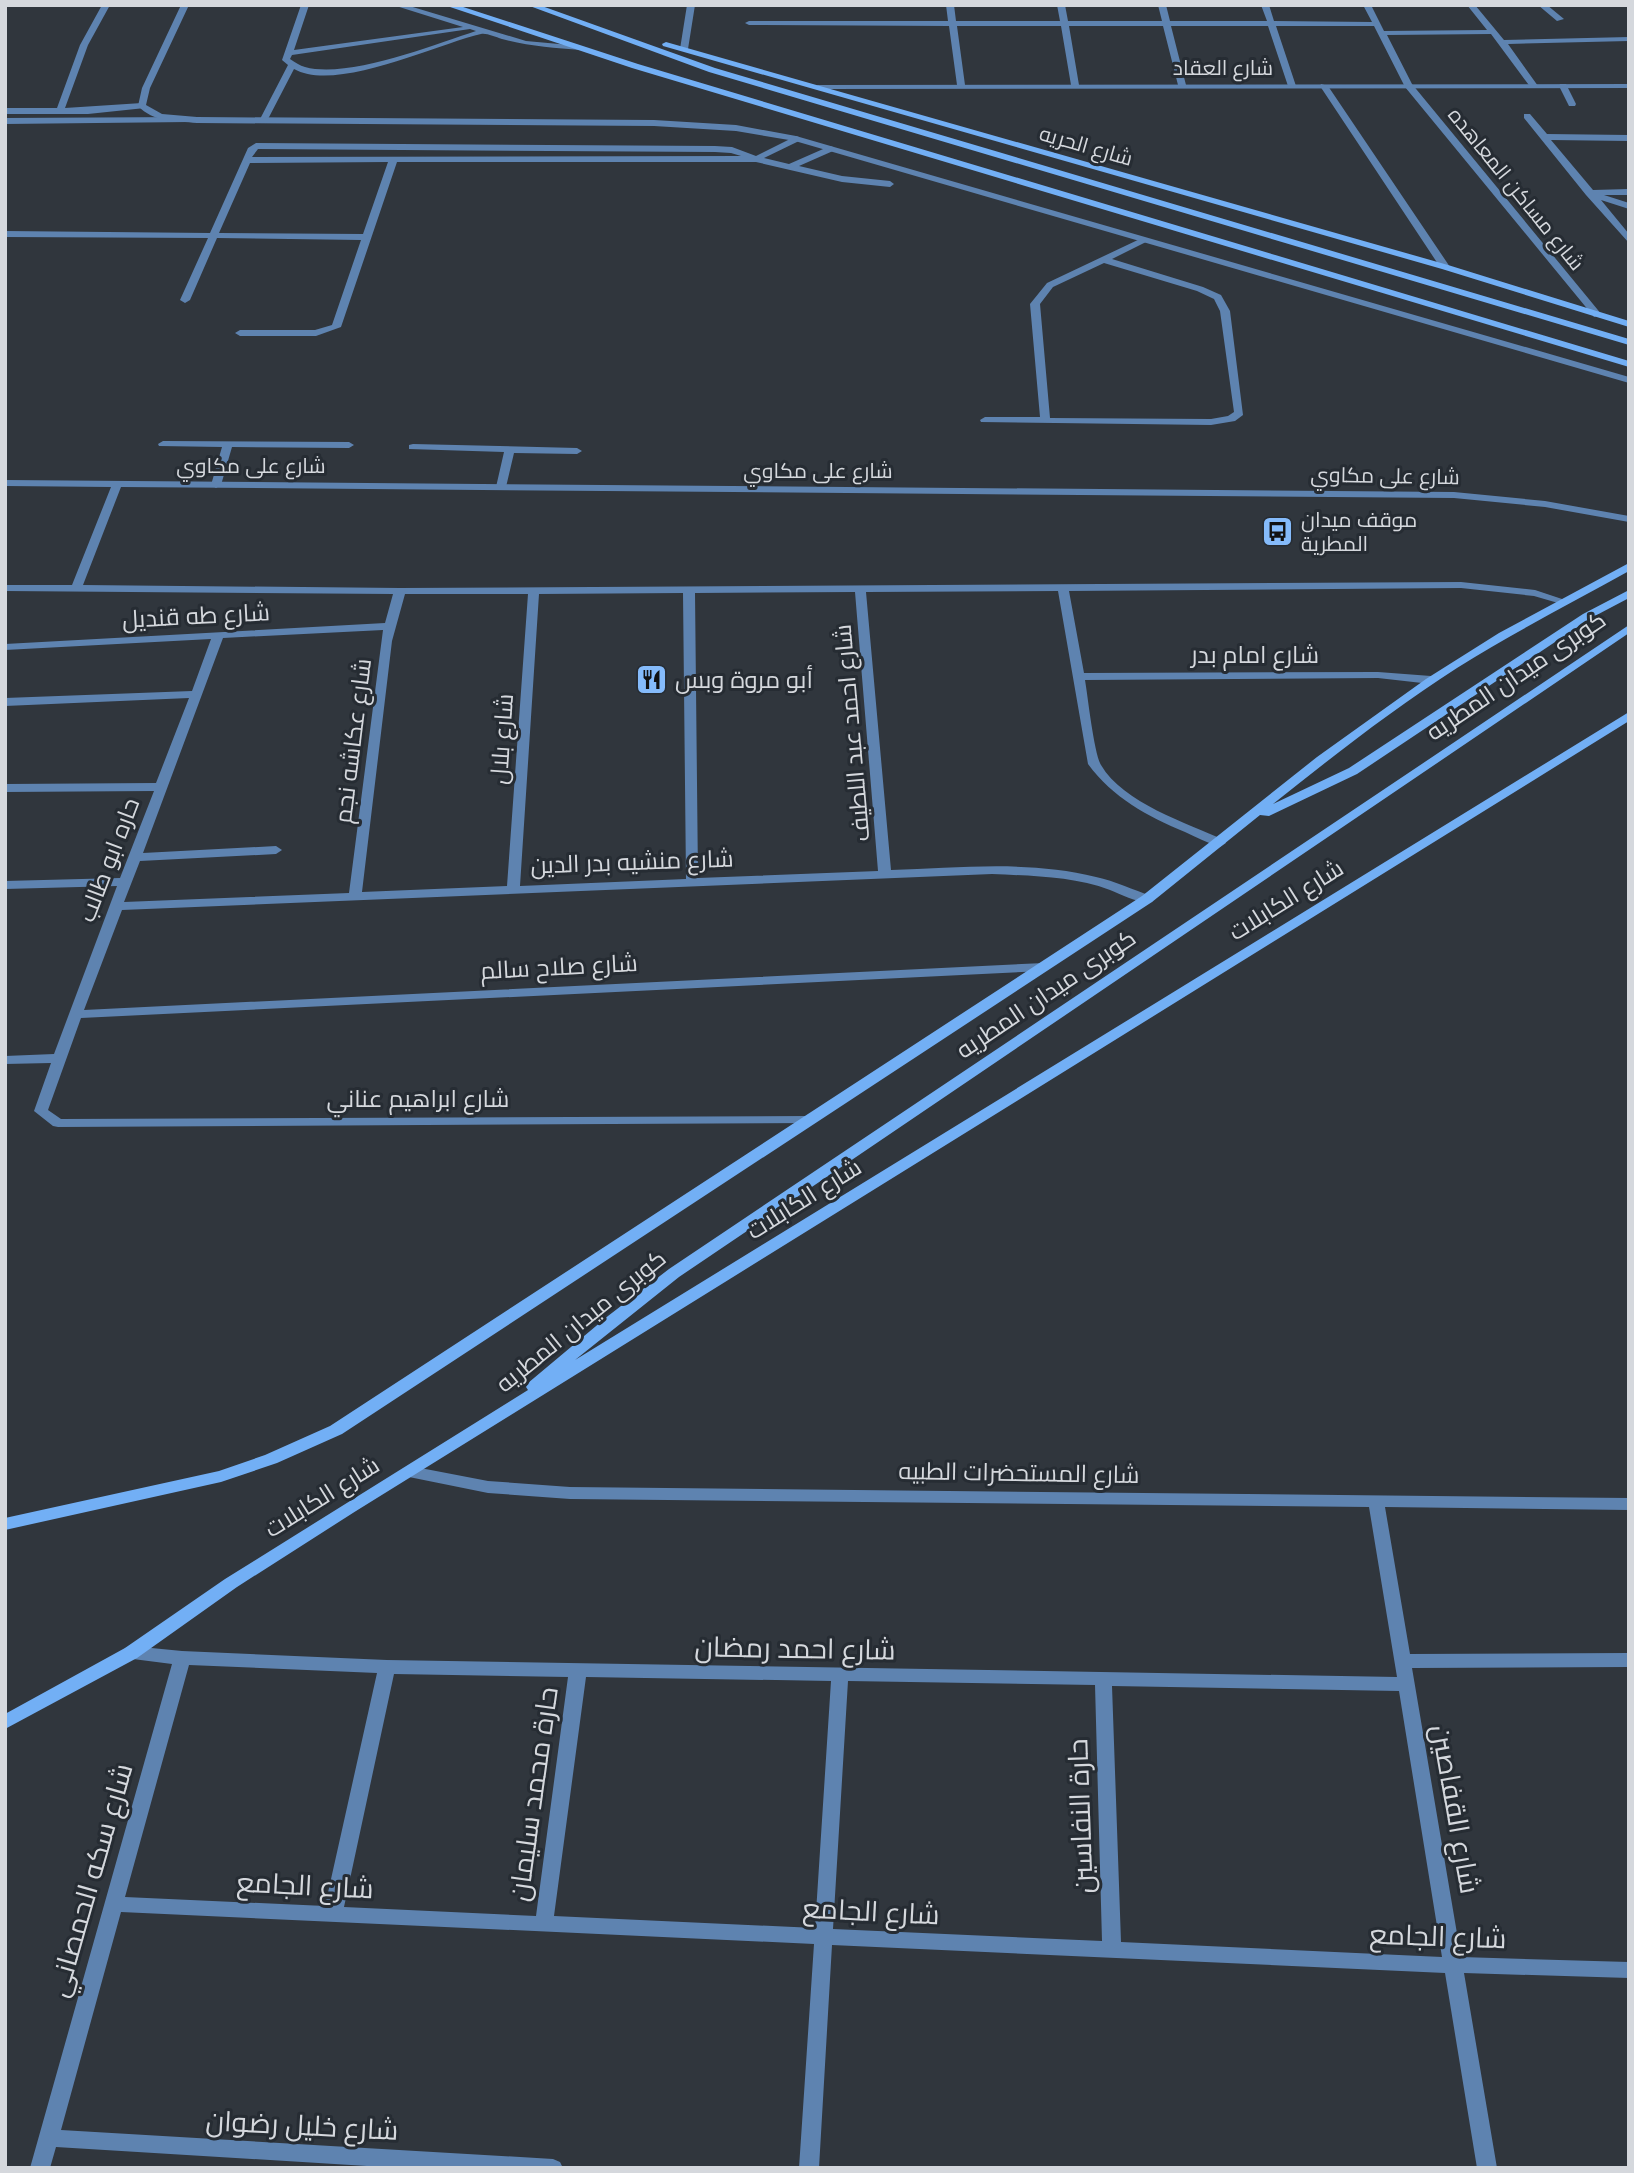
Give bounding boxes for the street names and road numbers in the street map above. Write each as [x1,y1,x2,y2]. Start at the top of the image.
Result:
street label: شارع العقاد [1173,54,1273,82]
street label: شارع مساكن المعاهده [1442,102,1590,276]
street label: شارع الحريه [1036,119,1136,173]
street label: شارع على مكاوي [176,452,326,482]
street label: شارع على مكاوي [743,457,893,487]
street label: شارع على مكاوي [1310,461,1460,493]
street label: شارع طه قنديل [121,596,271,636]
street label: كوبرى ميدان المطريه [1420,604,1611,746]
street label: شارع احمد عبد اللطيف [827,623,877,843]
street label: شارع امام بدر [1189,639,1319,671]
street label: شارع عكاشه نجم [327,657,379,825]
street label: شارع بلال [483,693,521,785]
street label: حاره ابو طالب [71,793,145,926]
street label: شارع منشيه بدر الدين [530,842,734,882]
street label: شارع الكابلات [1222,852,1350,948]
street label: كوبرى ميدان المطريه [950,922,1141,1064]
street label: شارع صلاح سالم [479,947,639,987]
street label: شارع ابراهيم عناني [327,1083,509,1118]
street label: شارع الكابلات [740,1151,868,1247]
street label: كوبرى ميدان المطريه [489,1242,672,1398]
street label: شارع الكابلات [258,1449,386,1545]
street label: شارع المستحضرات الطبيه [898,1455,1140,1491]
street label: شارع احمد رمضان [694,1629,896,1669]
street label: حارة محمد سليمان [501,1685,565,1903]
street label: شارع القفاصين [1422,1722,1488,1897]
street label: حارة النفاسين [1060,1738,1100,1894]
street label: شارع سكه الحمصاني [40,1759,144,2002]
street label: شارع الجامع [235,1864,374,1908]
street label: شارع الجامع [801,1890,940,1934]
street label: شارع الجامع [1369,1917,1507,1957]
street label: شارع خليل رضوان [205,2103,399,2149]

